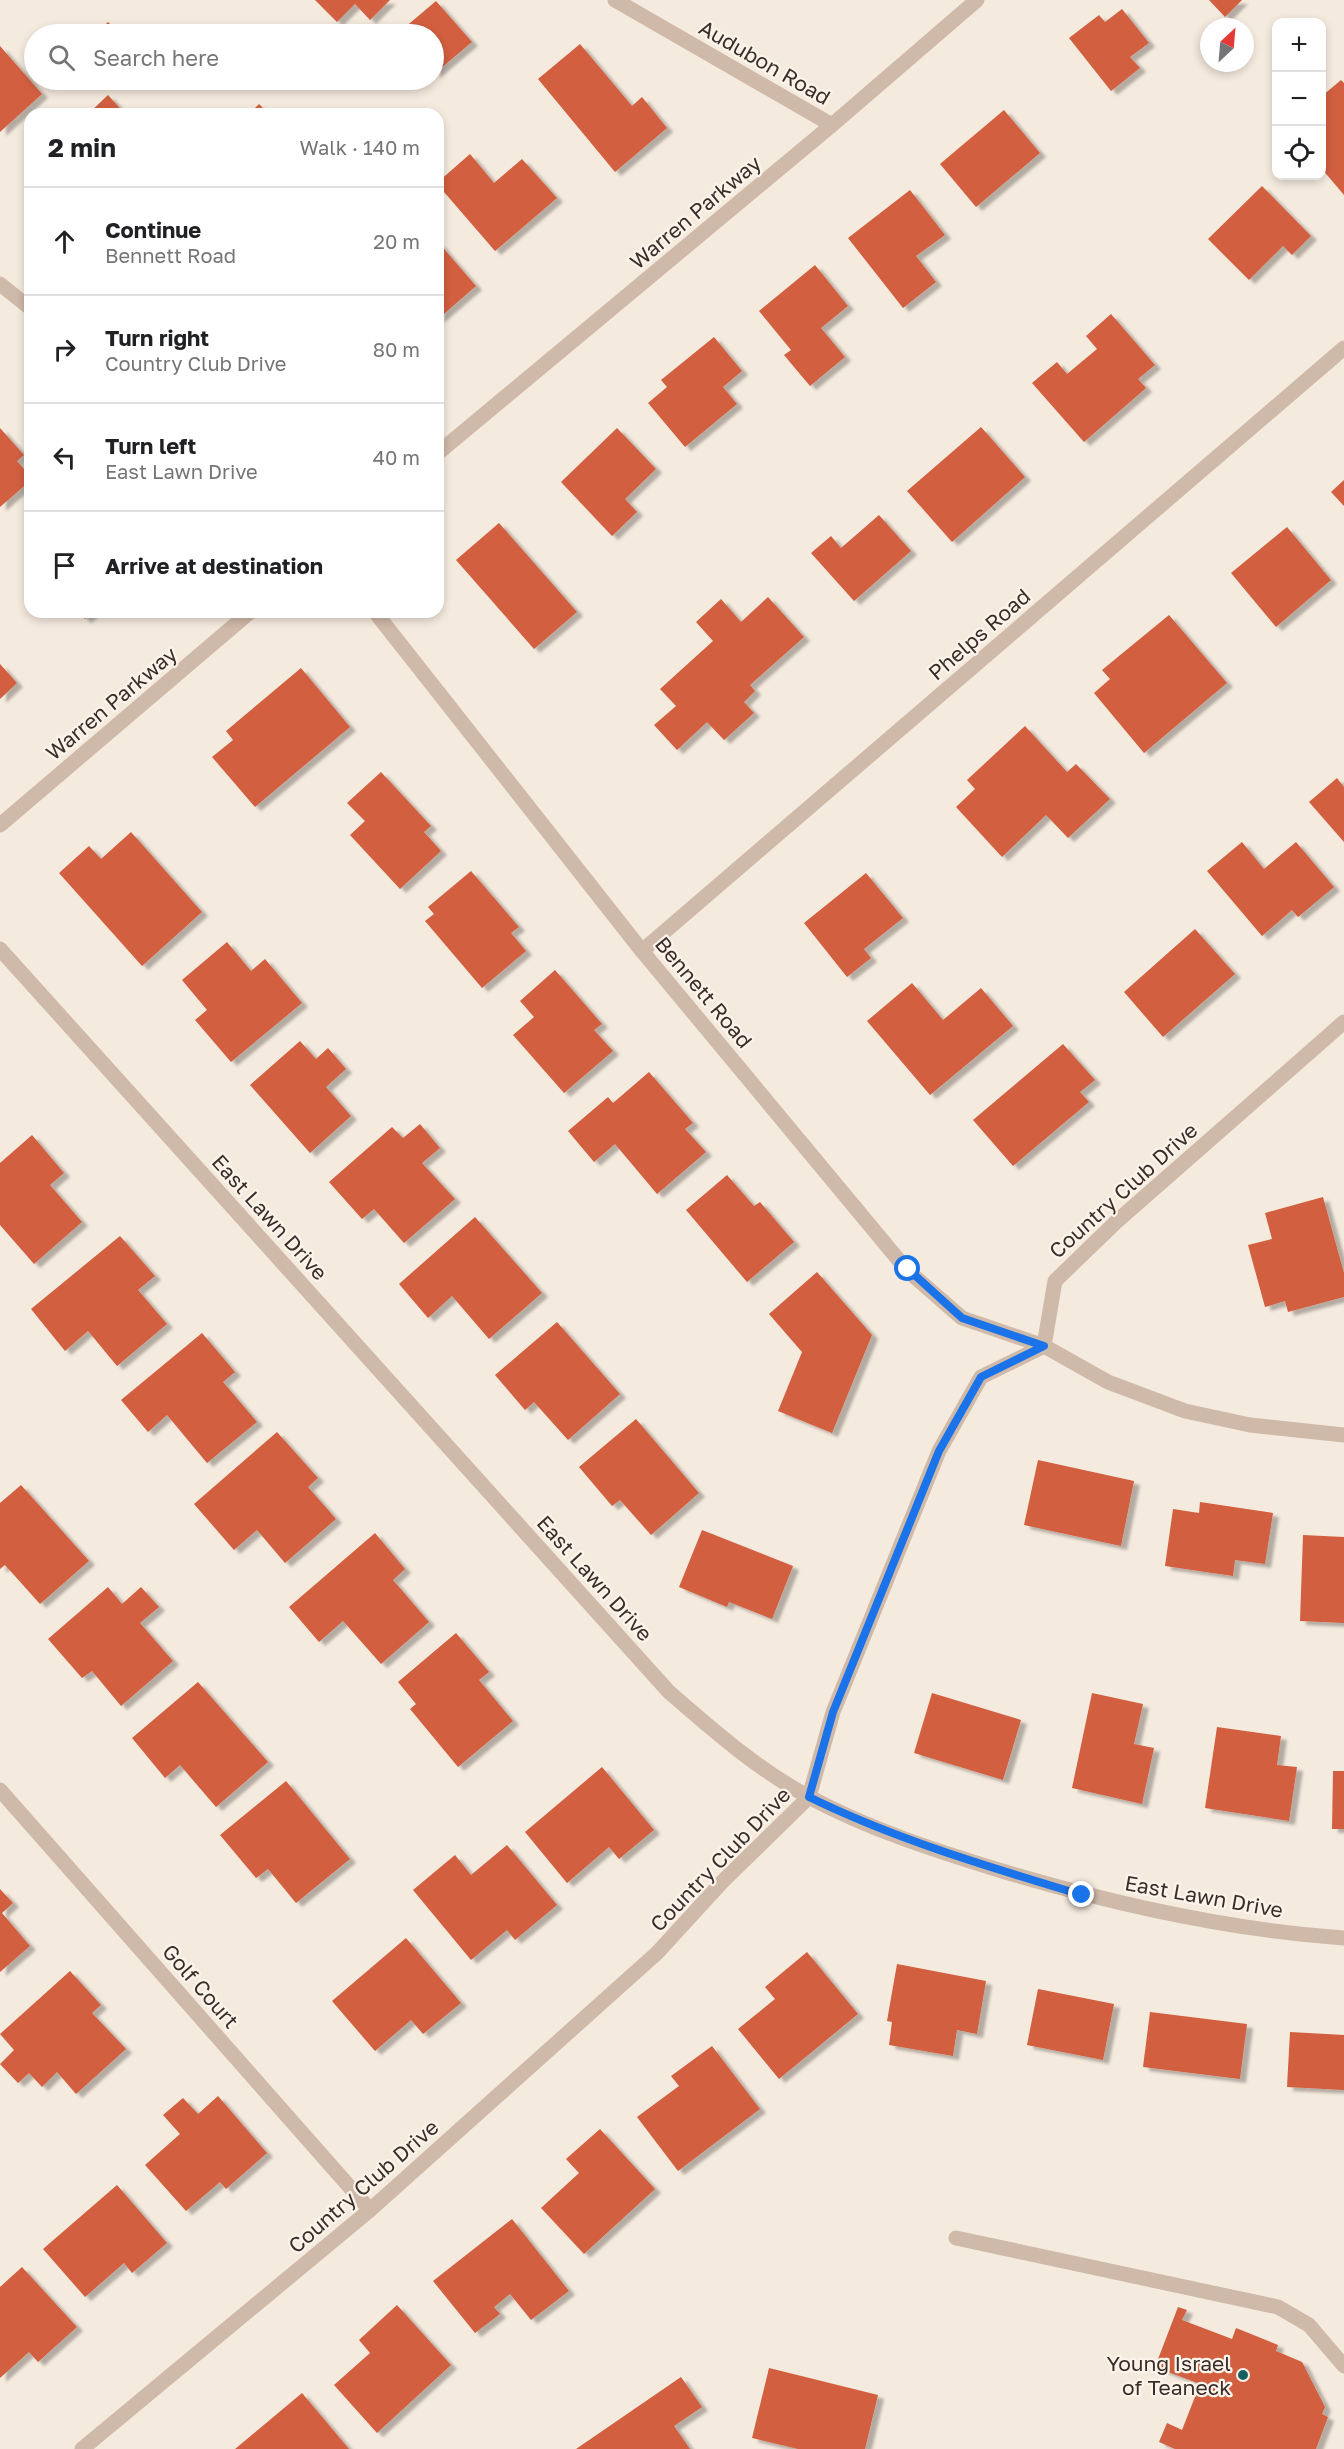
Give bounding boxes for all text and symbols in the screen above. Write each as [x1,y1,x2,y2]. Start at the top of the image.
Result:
street label: Audubon Road [695,14,835,110]
north arrow [1200,18,1254,72]
map controls [1272,18,1326,180]
button: + [1272,18,1326,72]
search box [24,24,444,90]
icon: search [45,41,78,74]
text: Search here [93,44,219,71]
button: − [1272,72,1326,126]
button: locate [1272,126,1326,180]
text: 2 min [48,132,116,163]
text: Walk · 140 m [300,135,420,159]
street label: Warren Parkway [624,149,766,274]
text: Continue [105,216,201,243]
icon: ahead [48,225,81,258]
text: 20 m [373,229,420,253]
text: Bennett Road [105,243,236,267]
text: Turn right [105,324,209,351]
icon: right [48,333,81,366]
text: 80 m [373,337,420,361]
text: Country Club Drive [105,351,286,375]
text: Turn left [105,432,196,459]
icon: left [48,441,81,474]
text: 40 m [373,445,420,469]
text: East Lawn Drive [105,459,258,483]
icon: arrive [48,549,81,582]
text: Arrive at destination [105,552,323,579]
street label: Phelps Road [923,583,1035,685]
street label: Warren Parkway [40,640,182,765]
street label: Bennett Road [650,931,758,1053]
street label: Country Club Drive [1044,1117,1202,1263]
street label: East Lawn Drive [207,1149,333,1285]
route start [894,1255,920,1281]
street label: East Lawn Drive [532,1510,658,1646]
street label: Country Club Drive [645,1781,795,1937]
street label: East Lawn Drive [1123,1869,1285,1923]
route end [1068,1881,1094,1907]
street label: Golf Court [157,1939,245,2033]
street label: Country Club Drive [283,2114,443,2258]
place label: Young Israel of Teaneck [1106,2350,1231,2400]
marker: Young Israel of Teaneck [1236,2368,1250,2382]

